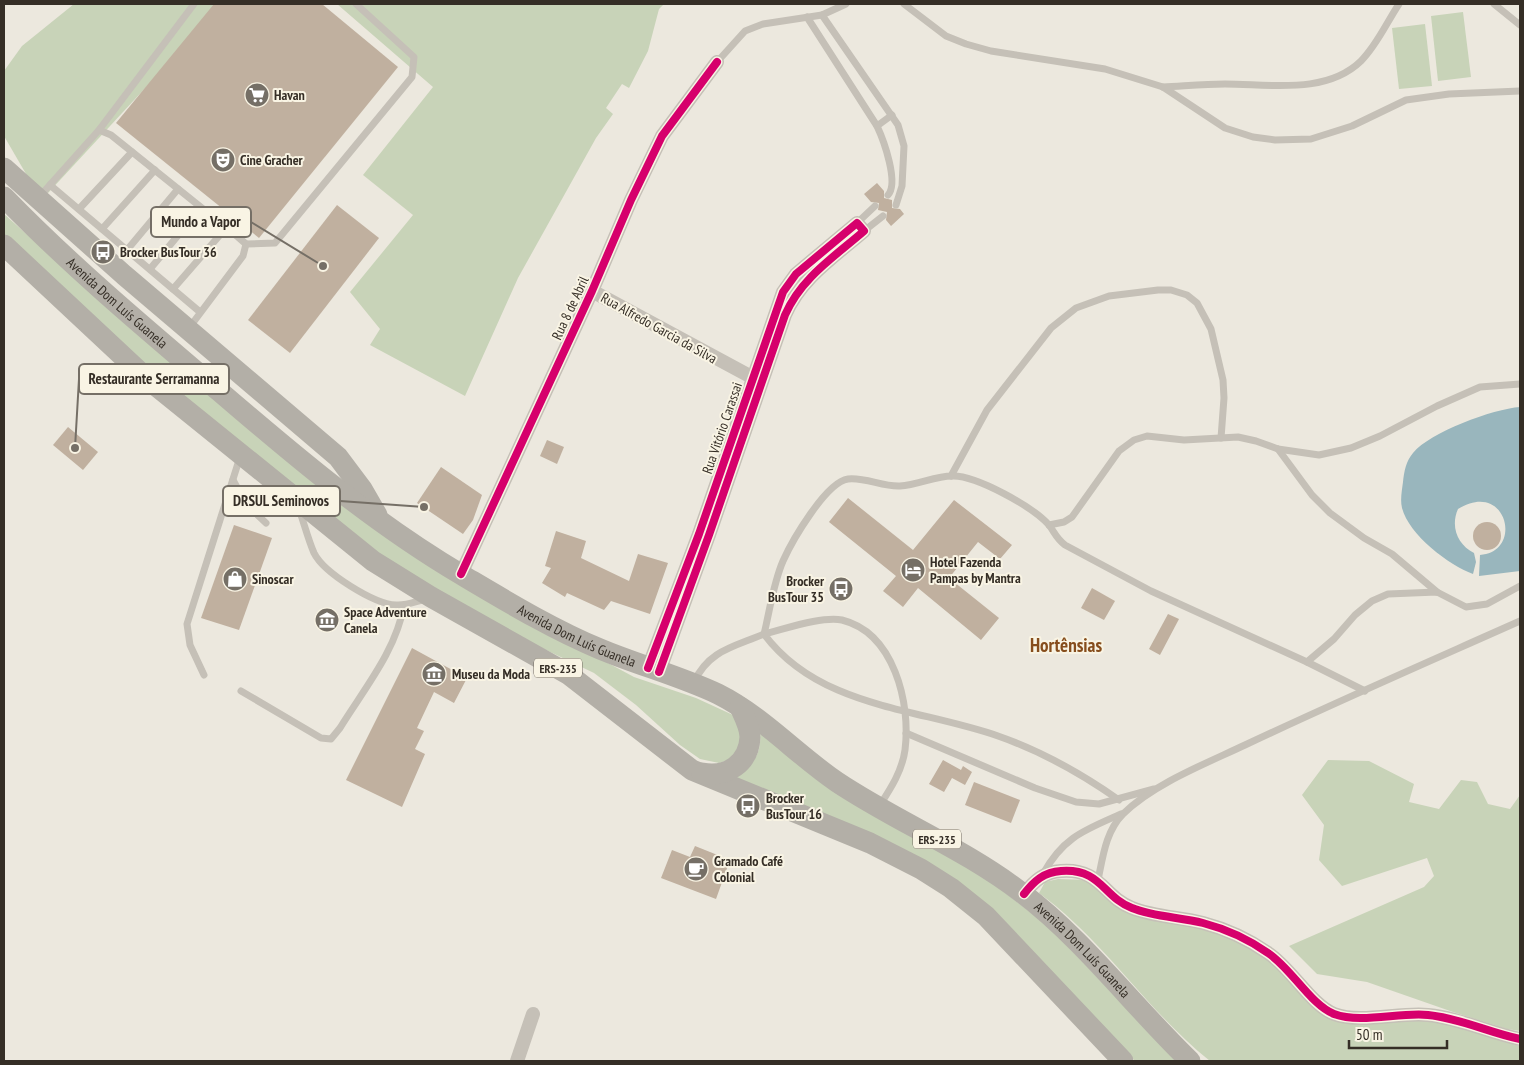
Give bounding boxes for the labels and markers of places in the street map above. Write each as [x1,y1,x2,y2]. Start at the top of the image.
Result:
supermarket icon: Havan [244,82,270,108]
place label: Havan [274,86,305,104]
theatre icon: Cine Gracher [210,147,236,173]
place label: Cine Gracher [240,151,304,169]
callout: Mundo a Vapor [151,207,251,237]
bus stop icon: Brocker BusTour 36 [90,239,116,265]
place label: Brocker BusTour 36 [120,243,217,261]
callout: Restaurante Serramanna [79,364,229,394]
callout: DRSUL Seminovos [223,486,340,516]
place label: Hotel Fazenda Pampas by Mantra [930,553,1021,587]
hotel icon: Hotel Fazenda Pampas by Mantra [900,557,926,583]
shop icon: Sinoscar [222,566,248,592]
place label: Sinoscar [252,570,294,588]
place label: Brocker BusTour 35 [768,572,825,606]
bus stop icon: Brocker BusTour 35 [828,576,854,602]
place label: Space Adventure Canela [344,603,427,637]
museum icon: Space Adventure Canela [314,607,340,633]
museum icon: Museu da Moda [421,661,447,687]
place label: Museu da Moda [452,665,530,683]
place label: Brocker BusTour 16 [766,789,822,823]
bus stop icon: Brocker BusTour 16 [735,793,761,819]
place label: Gramado Café Colonial [714,852,783,886]
cafe icon: Gramado Café Colonial [683,856,709,882]

